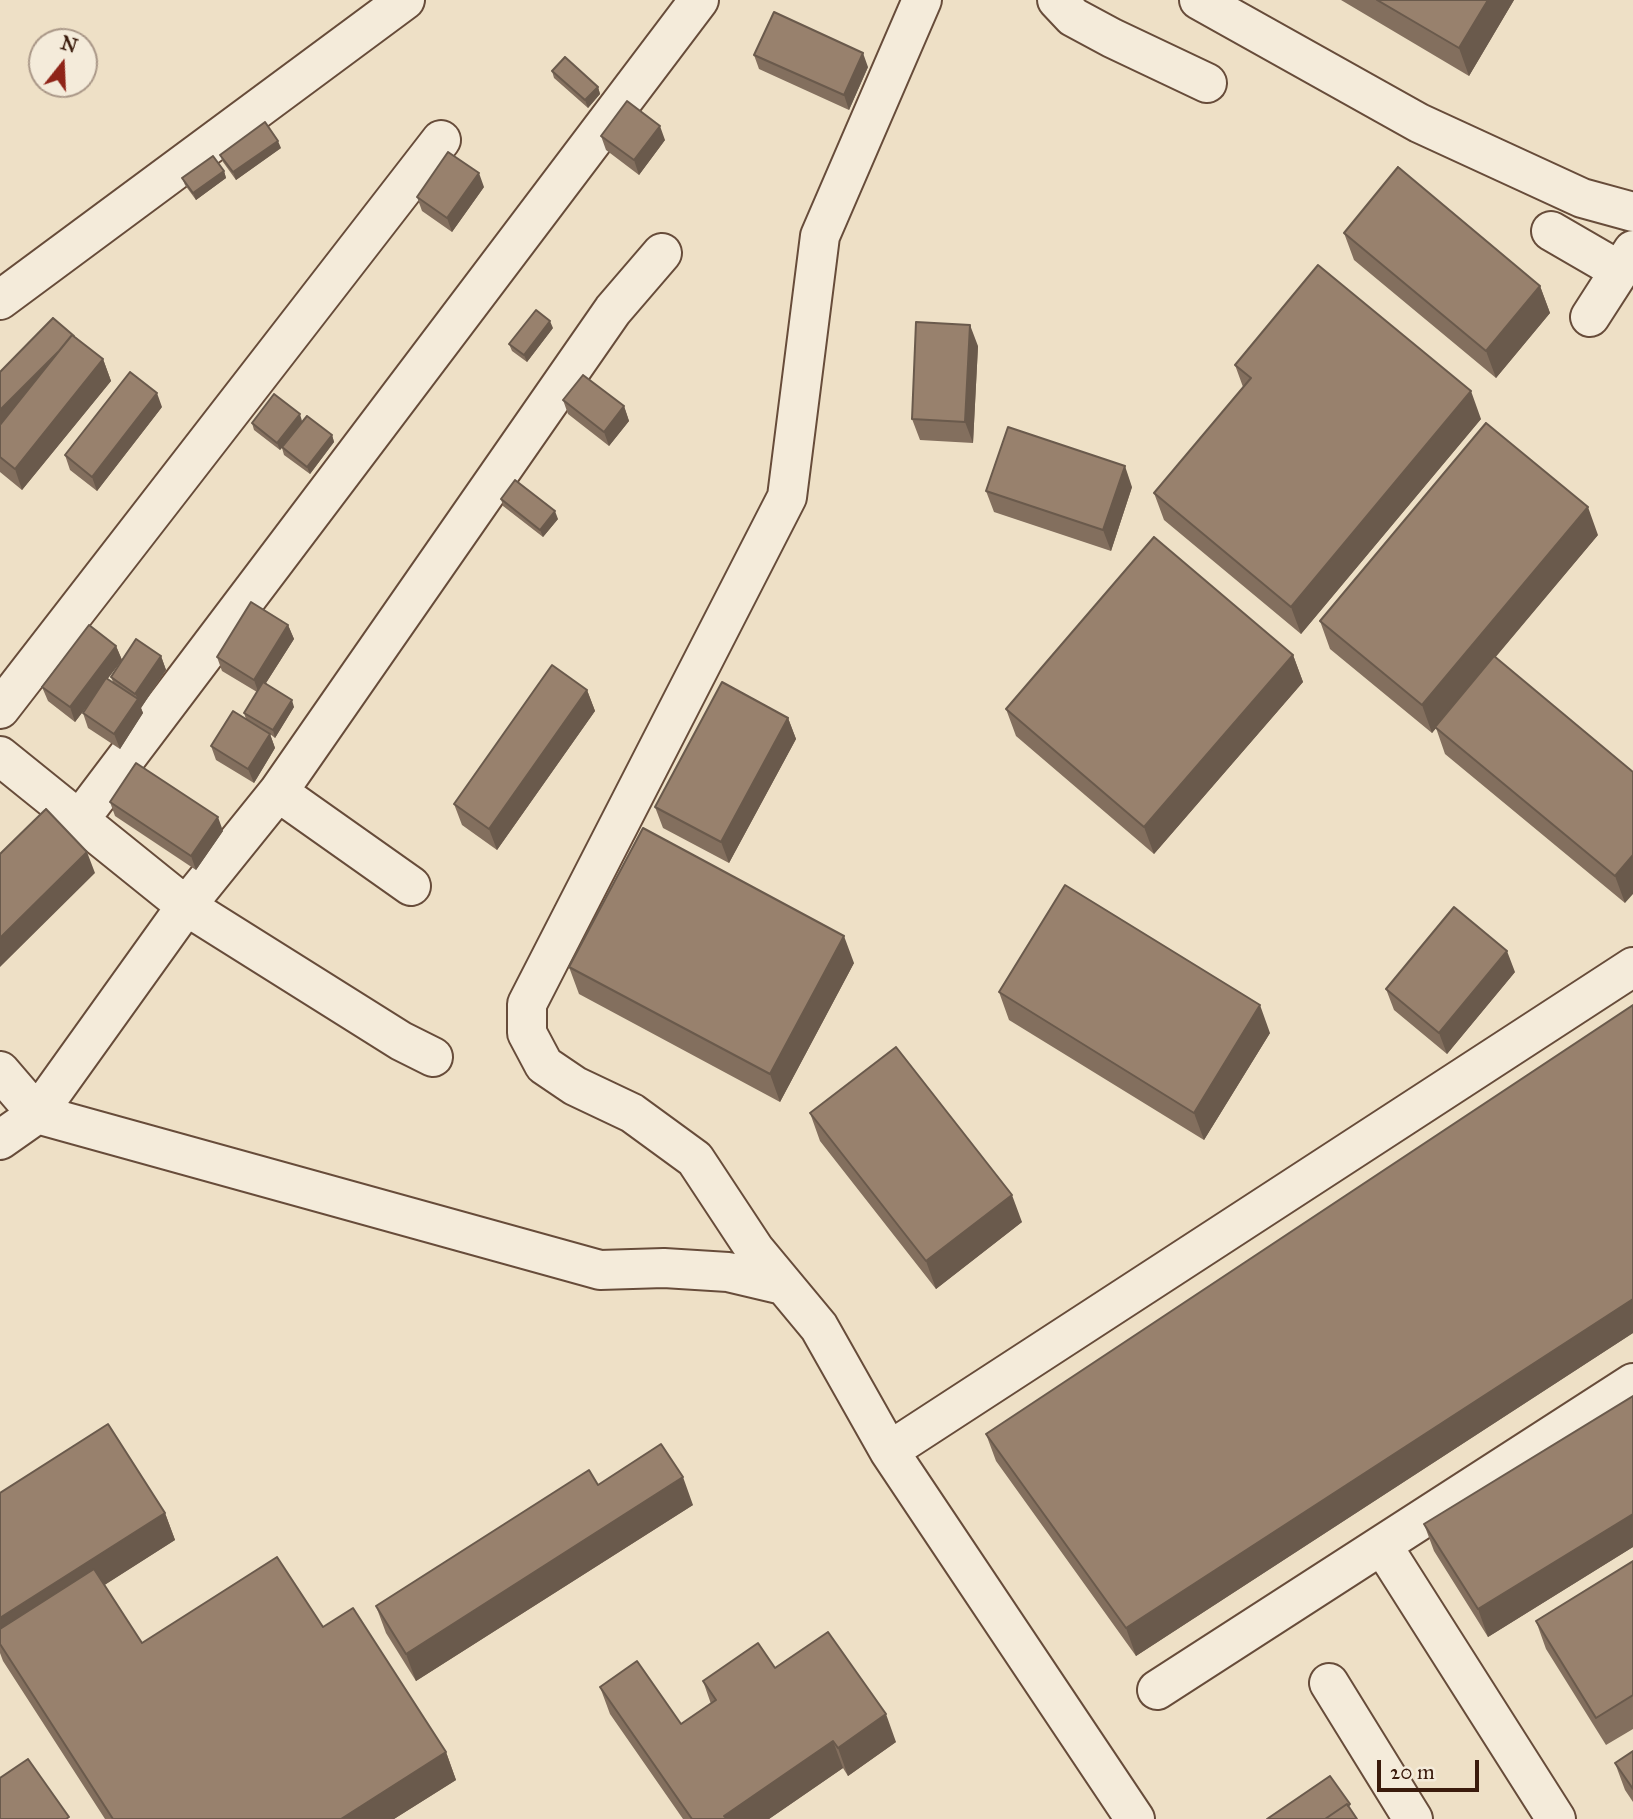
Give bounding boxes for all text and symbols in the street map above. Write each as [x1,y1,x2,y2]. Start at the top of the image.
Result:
north arrow [28,28,98,98]
text: N [58,31,80,58]
scale bar [1381,1745,1482,1789]
text: 20 m [1390,1759,1435,1785]

